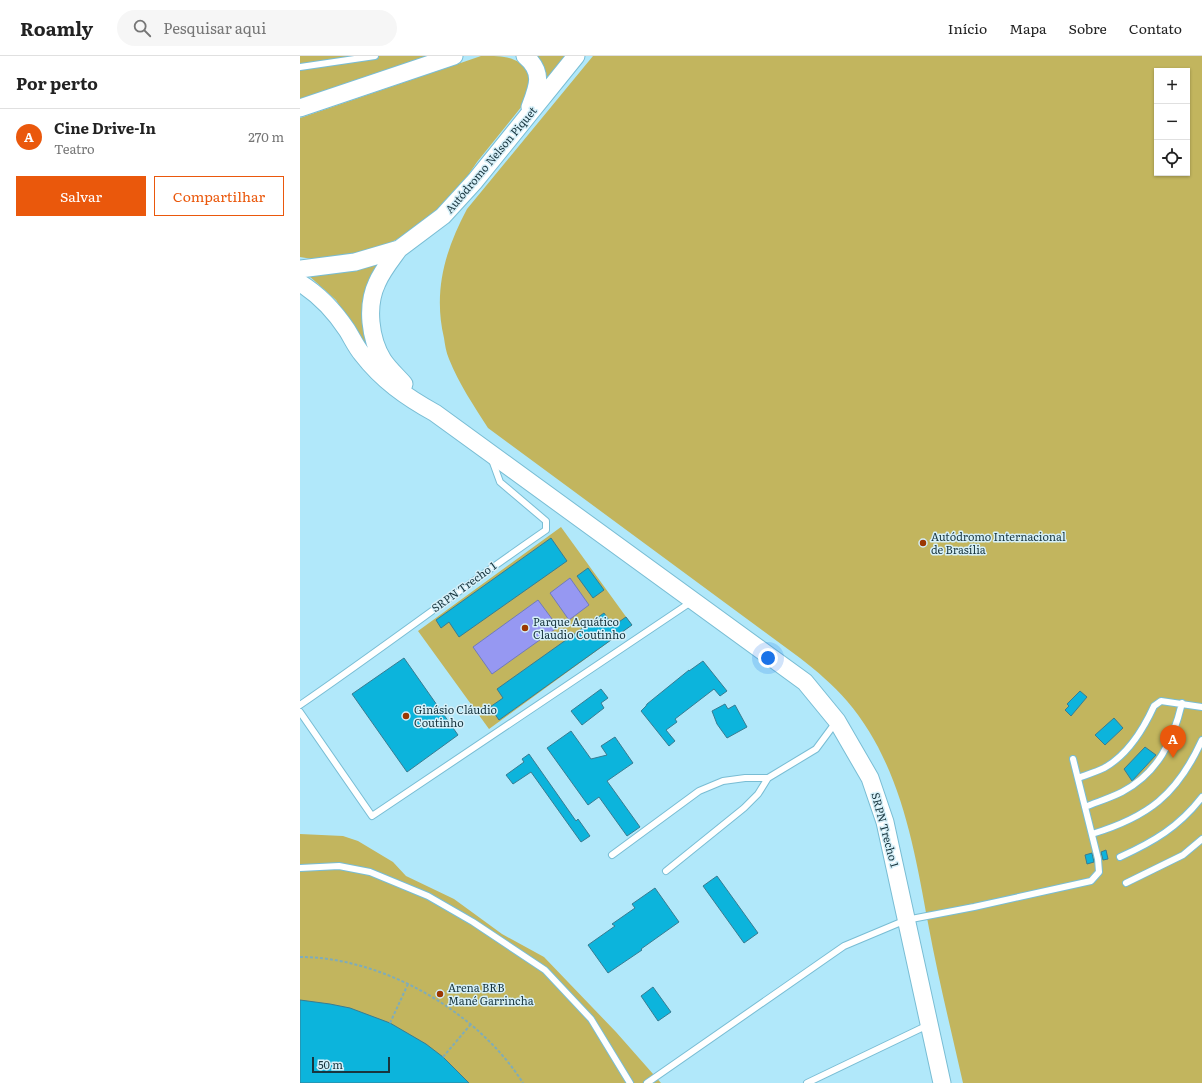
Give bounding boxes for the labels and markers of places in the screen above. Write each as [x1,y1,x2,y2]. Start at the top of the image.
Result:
place label: Autódromo Internacional de Brasília [931,528,1066,557]
marker: Autódromo Internacional de Brasília [918,538,928,548]
place label: Parque Aquático Claudio Coutinho [533,613,626,642]
marker: Parque Aquático Claudio Coutinho [520,623,530,633]
place label: Ginásio Cláudio Coutinho [414,701,497,730]
marker: Ginásio Cláudio Coutinho [401,711,411,721]
pin: A [1160,725,1186,758]
place label: Arena BRB Mané Garrincha [448,979,534,1008]
marker: Arena BRB Mané Garrincha [435,989,445,999]

